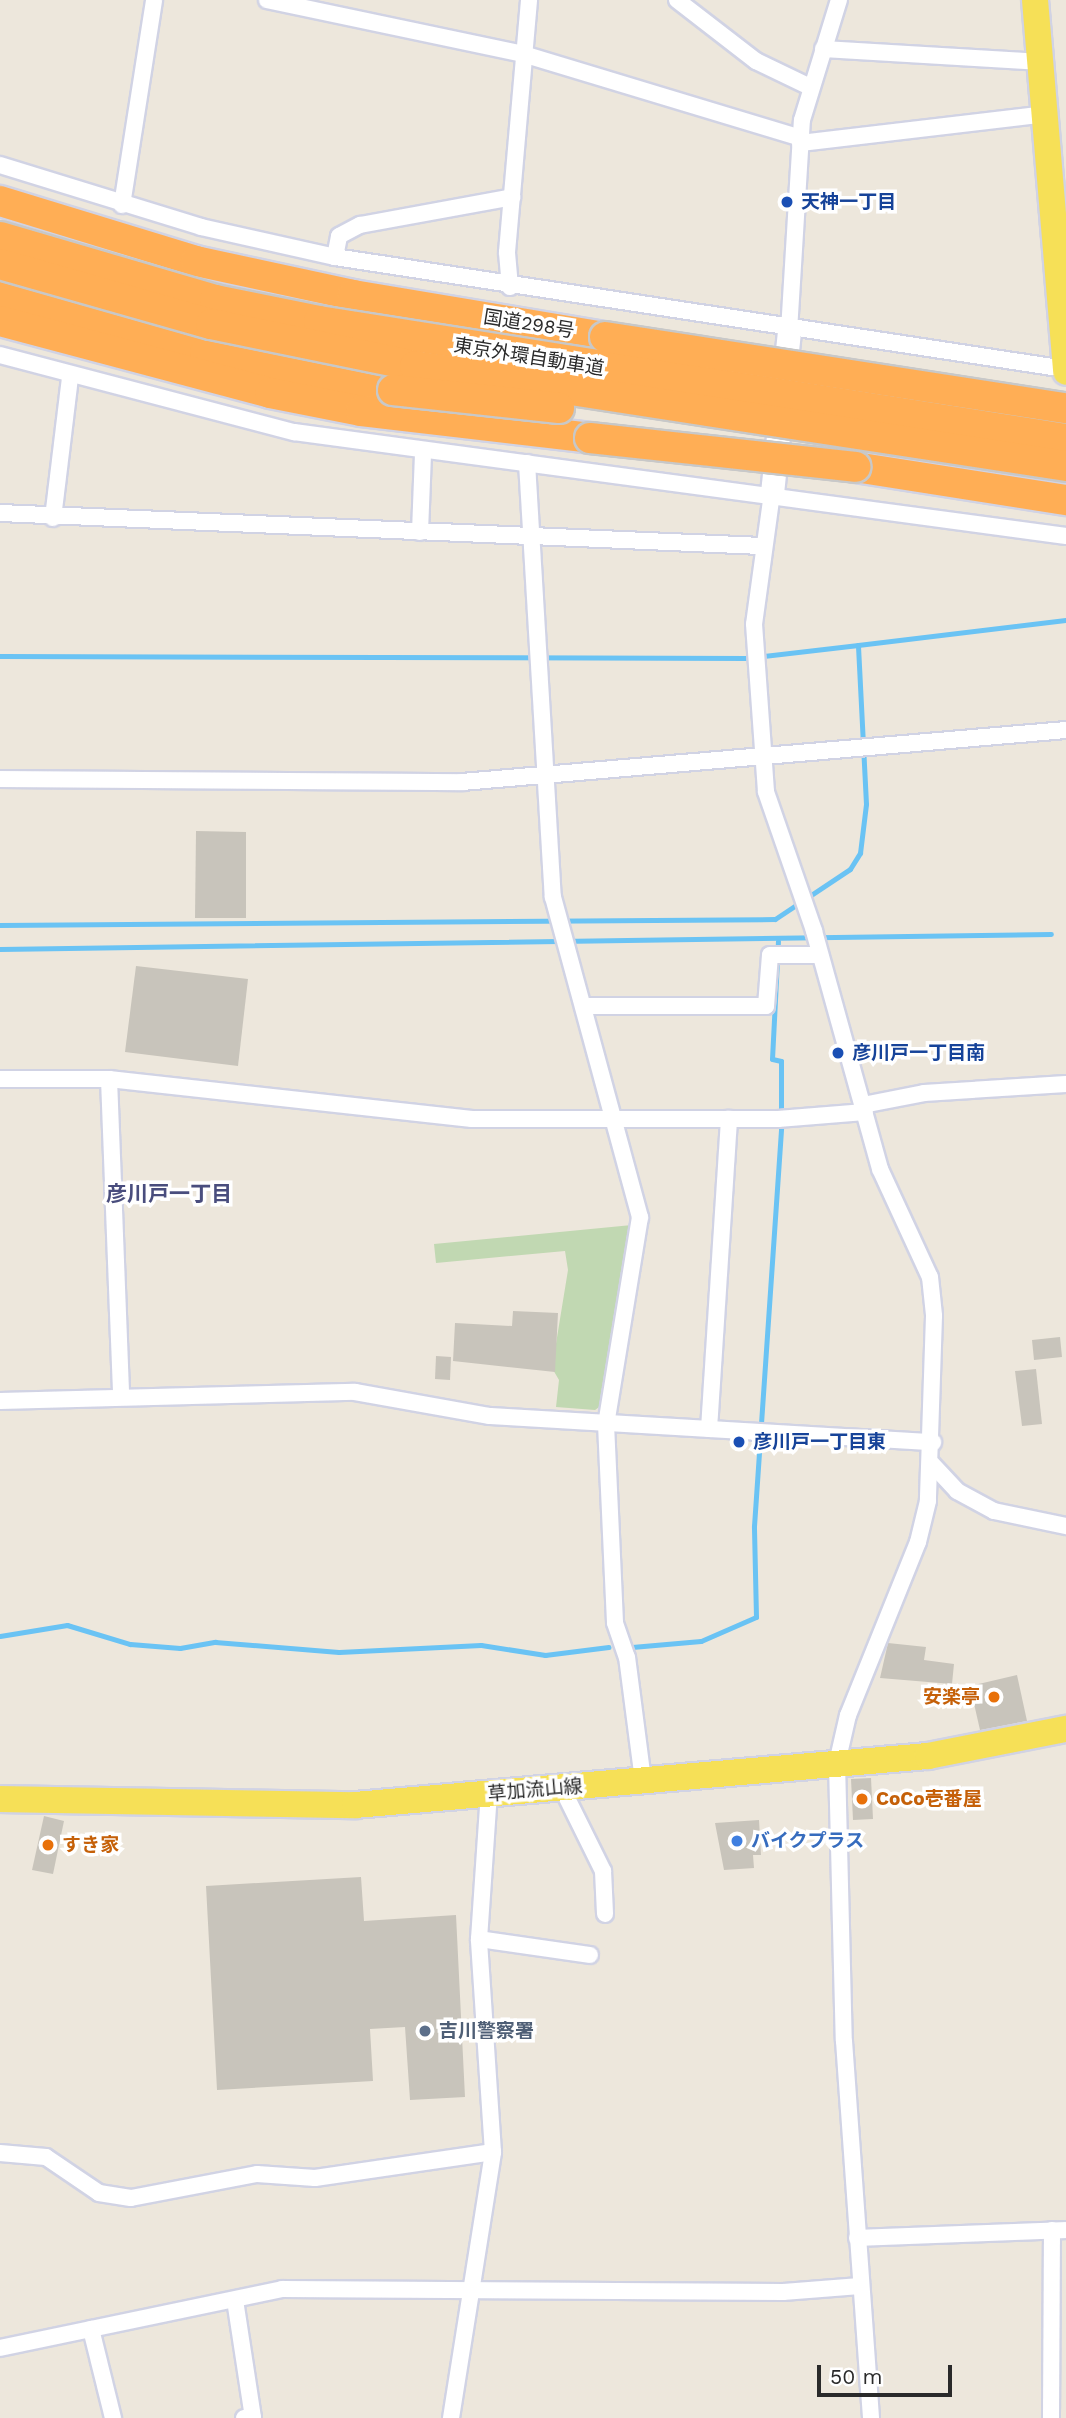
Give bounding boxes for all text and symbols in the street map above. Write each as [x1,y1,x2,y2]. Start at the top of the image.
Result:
place label: 天神一丁目 [801,191,896,213]
marker: 天神一丁目 [779,194,795,210]
street label: 国道298号 [482,306,576,342]
street label: 東京外環自動車道 [452,334,606,380]
place label: 彦川戸一丁目南 [852,1042,985,1064]
marker: 彦川戸一丁目南 [830,1045,846,1061]
district label: 彦川戸一丁目 [106,1181,232,1207]
place label: 彦川戸一丁目東 [753,1431,886,1453]
marker: 彦川戸一丁目東 [731,1434,747,1450]
place label: 安楽亭 [923,1686,980,1708]
marker: 安楽亭 [986,1689,1002,1705]
street label: 草加流山線 [487,1775,583,1805]
place label: CoCo壱番屋 [876,1788,982,1810]
marker: CoCo壱番屋 [854,1791,870,1807]
place label: バイクプラス [751,1830,865,1852]
marker: バイクプラス [729,1833,745,1849]
place label: すき家 [62,1834,119,1856]
marker: すき家 [40,1837,56,1853]
place label: 吉川警察署 [439,2020,534,2042]
marker: 吉川警察署 [417,2023,433,2039]
scale bar [821,2352,956,2396]
text: 50 m [830,2364,882,2389]

